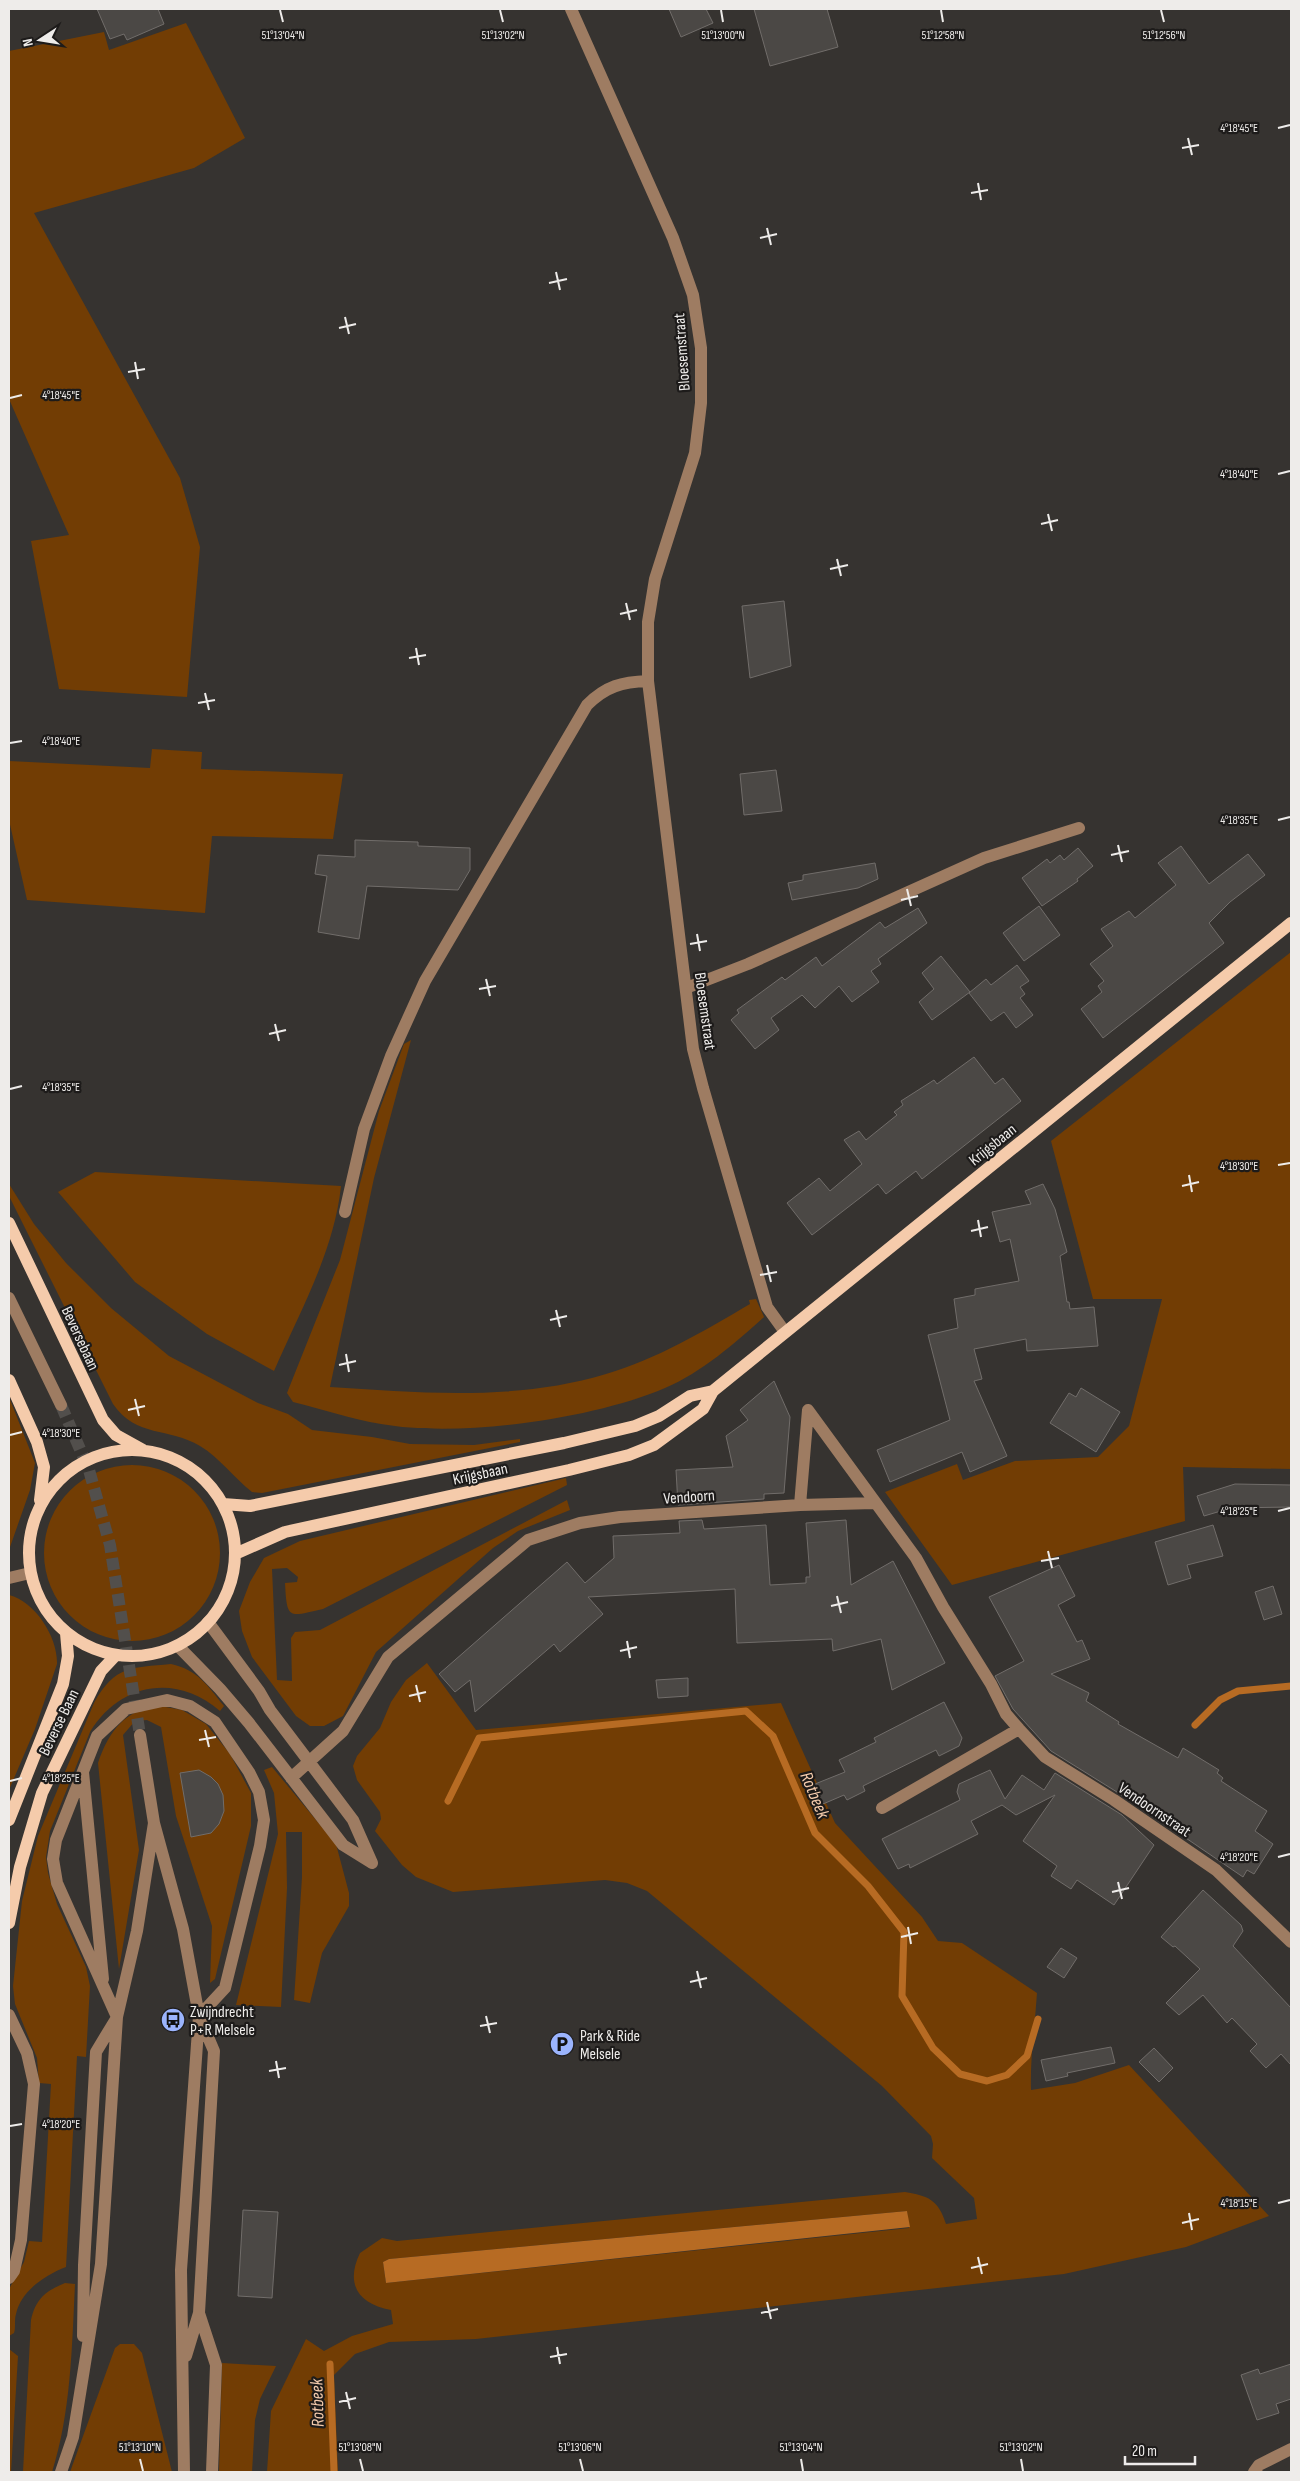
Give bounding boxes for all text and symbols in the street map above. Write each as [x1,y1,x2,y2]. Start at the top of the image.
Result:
north arrow [15,15,65,65]
text: 51°13'04"N [261,28,305,43]
text: 51°13'02"N [482,28,525,43]
text: 51°13'00"N [701,28,745,43]
text: 51°12'58"N [922,28,964,43]
text: 51°12'56"N [1143,28,1185,43]
text: N [19,37,37,48]
text: 4°18'45"E [1220,121,1258,136]
street label: Bloesemstraat [670,312,695,391]
text: 4°18'45"E [42,388,80,403]
text: 4°18'40"E [1220,467,1258,482]
text: 4°18'40"E [42,734,80,749]
text: 4°18'35"E [1220,813,1258,828]
street label: Bloesemstraat [690,971,719,1051]
text: 4°18'35"E [42,1080,80,1095]
street label: Krijgsbaan [965,1120,1020,1170]
text: 4°18'30"E [1220,1159,1258,1174]
street label: Beversebaan [57,1304,103,1374]
text: 4°18'30"E [42,1426,80,1441]
street label: Krijgsbaan [451,1459,509,1490]
street label: Vendoorn [663,1486,715,1509]
text: 4°18'25"E [1220,1504,1258,1519]
street label: Beverse Baan [35,1686,84,1759]
water label: Rotbeek [795,1769,834,1823]
text: 4°18'25"E [42,1771,80,1786]
street label: Vendoornstraat [1114,1779,1194,1842]
text: 4°18'20"E [1220,1850,1258,1865]
place label: Zwijndrecht P+R Melsele [190,2003,255,2040]
bus stop icon: Zwijndrecht P+R Melsele [160,2007,186,2033]
place label: Park & Ride Melsele [580,2027,640,2064]
parking icon: Park & Ride Melsele [549,2031,575,2057]
text: 4°18'20"E [42,2117,80,2132]
text: 4°18'15"E [1221,2196,1257,2211]
water label: Rotbeek [306,2377,329,2428]
scale bar [1125,2434,1195,2466]
text: 51°13'10"N [119,2440,161,2455]
text: 51°13'08"N [338,2440,382,2455]
text: 51°13'06"N [558,2440,602,2455]
text: 51°13'04"N [779,2440,823,2455]
text: 51°13'02"N [1000,2440,1043,2455]
text: 20 m [1132,2442,1157,2461]

